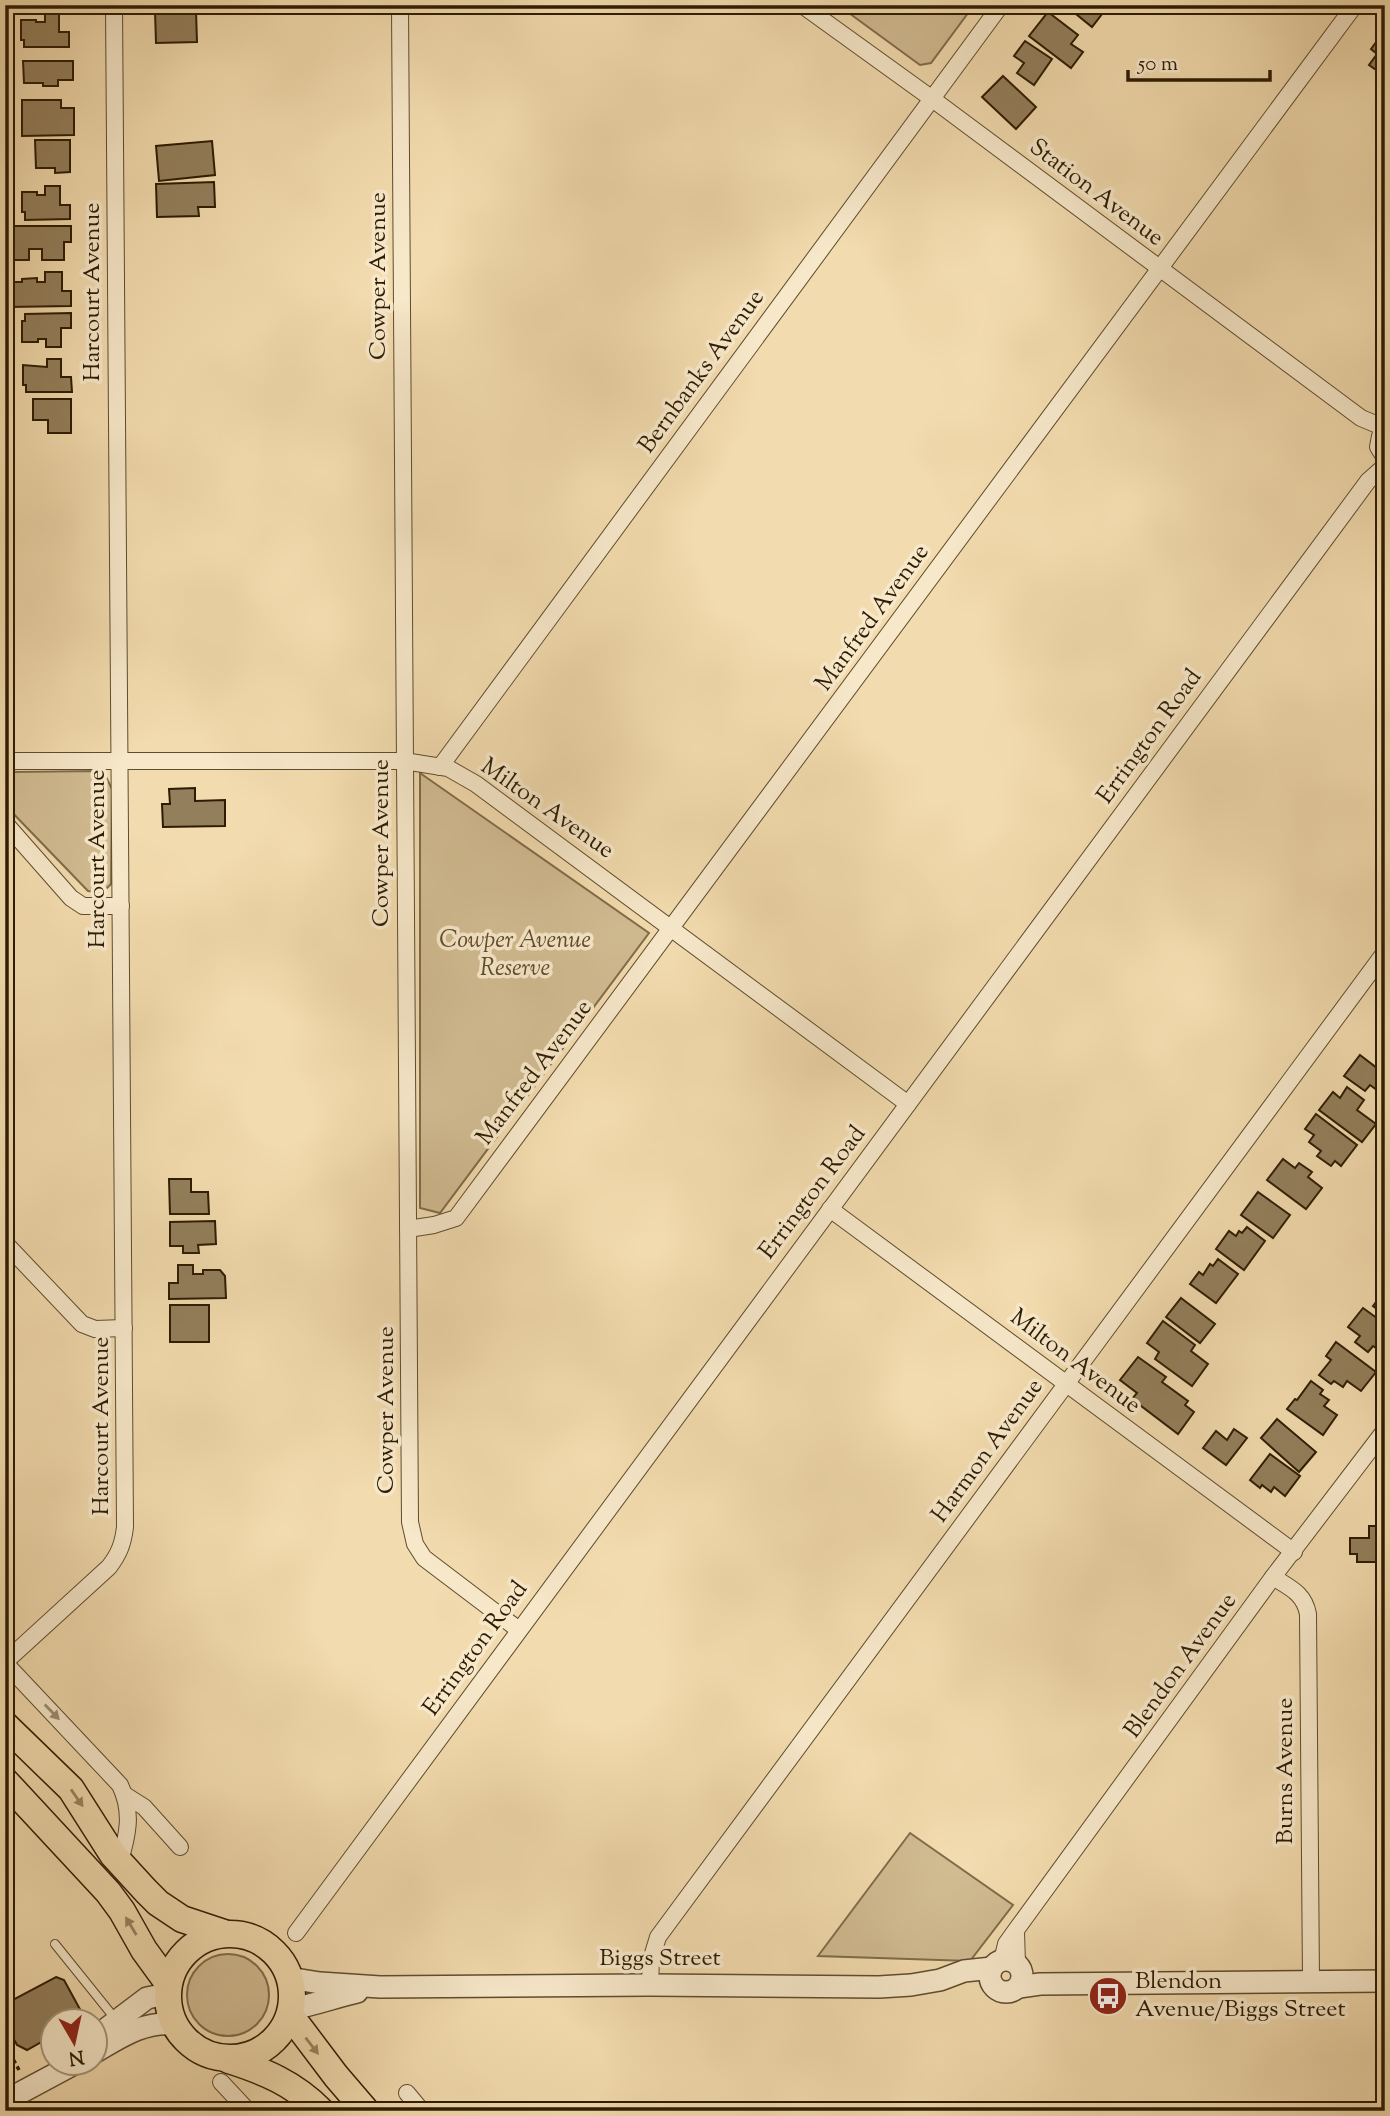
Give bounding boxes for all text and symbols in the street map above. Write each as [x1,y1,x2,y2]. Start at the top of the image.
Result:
scale bar [1128,38,1269,82]
text: 50 m [1137,50,1178,80]
street label: Station Avenue [1022,131,1170,255]
street label: Cowper Avenue [362,192,396,360]
street label: Harcourt Avenue [76,202,110,382]
street label: Bernbanks Avenue [631,283,773,461]
street label: Manfred Avenue [808,537,938,699]
street label: Errington Road [1089,662,1211,812]
street label: Milton Avenue [473,750,621,868]
street label: Cowper Avenue [365,759,399,927]
street label: Harcourt Avenue [81,769,115,949]
park label: Cowper Avenue Reserve [439,924,591,986]
street label: Manfred Avenue [469,993,601,1153]
street label: Errington Road [751,1119,875,1267]
street label: Milton Avenue [1002,1301,1148,1423]
street label: Cowper Avenue [370,1326,404,1494]
street label: Harcourt Avenue [85,1336,119,1516]
street label: Harmon Avenue [924,1372,1052,1530]
street label: Errington Road [415,1574,537,1724]
street label: Blendon Avenue [1117,1586,1245,1746]
street label: Burns Avenue [1269,1698,1303,1844]
one-way arrow [44,1703,60,1720]
one-way arrow [70,1789,84,1807]
one-way arrow [125,1917,137,1936]
street label: Biggs Street [599,1942,721,1976]
place label: Blendon Avenue/Biggs Street [1135,1965,1346,2027]
bus stop icon: Blendon Avenue/Biggs Street [1087,1975,1129,2017]
north arrow [38,2008,108,2078]
one-way arrow [305,2036,320,2054]
text: N [67,2042,86,2071]

